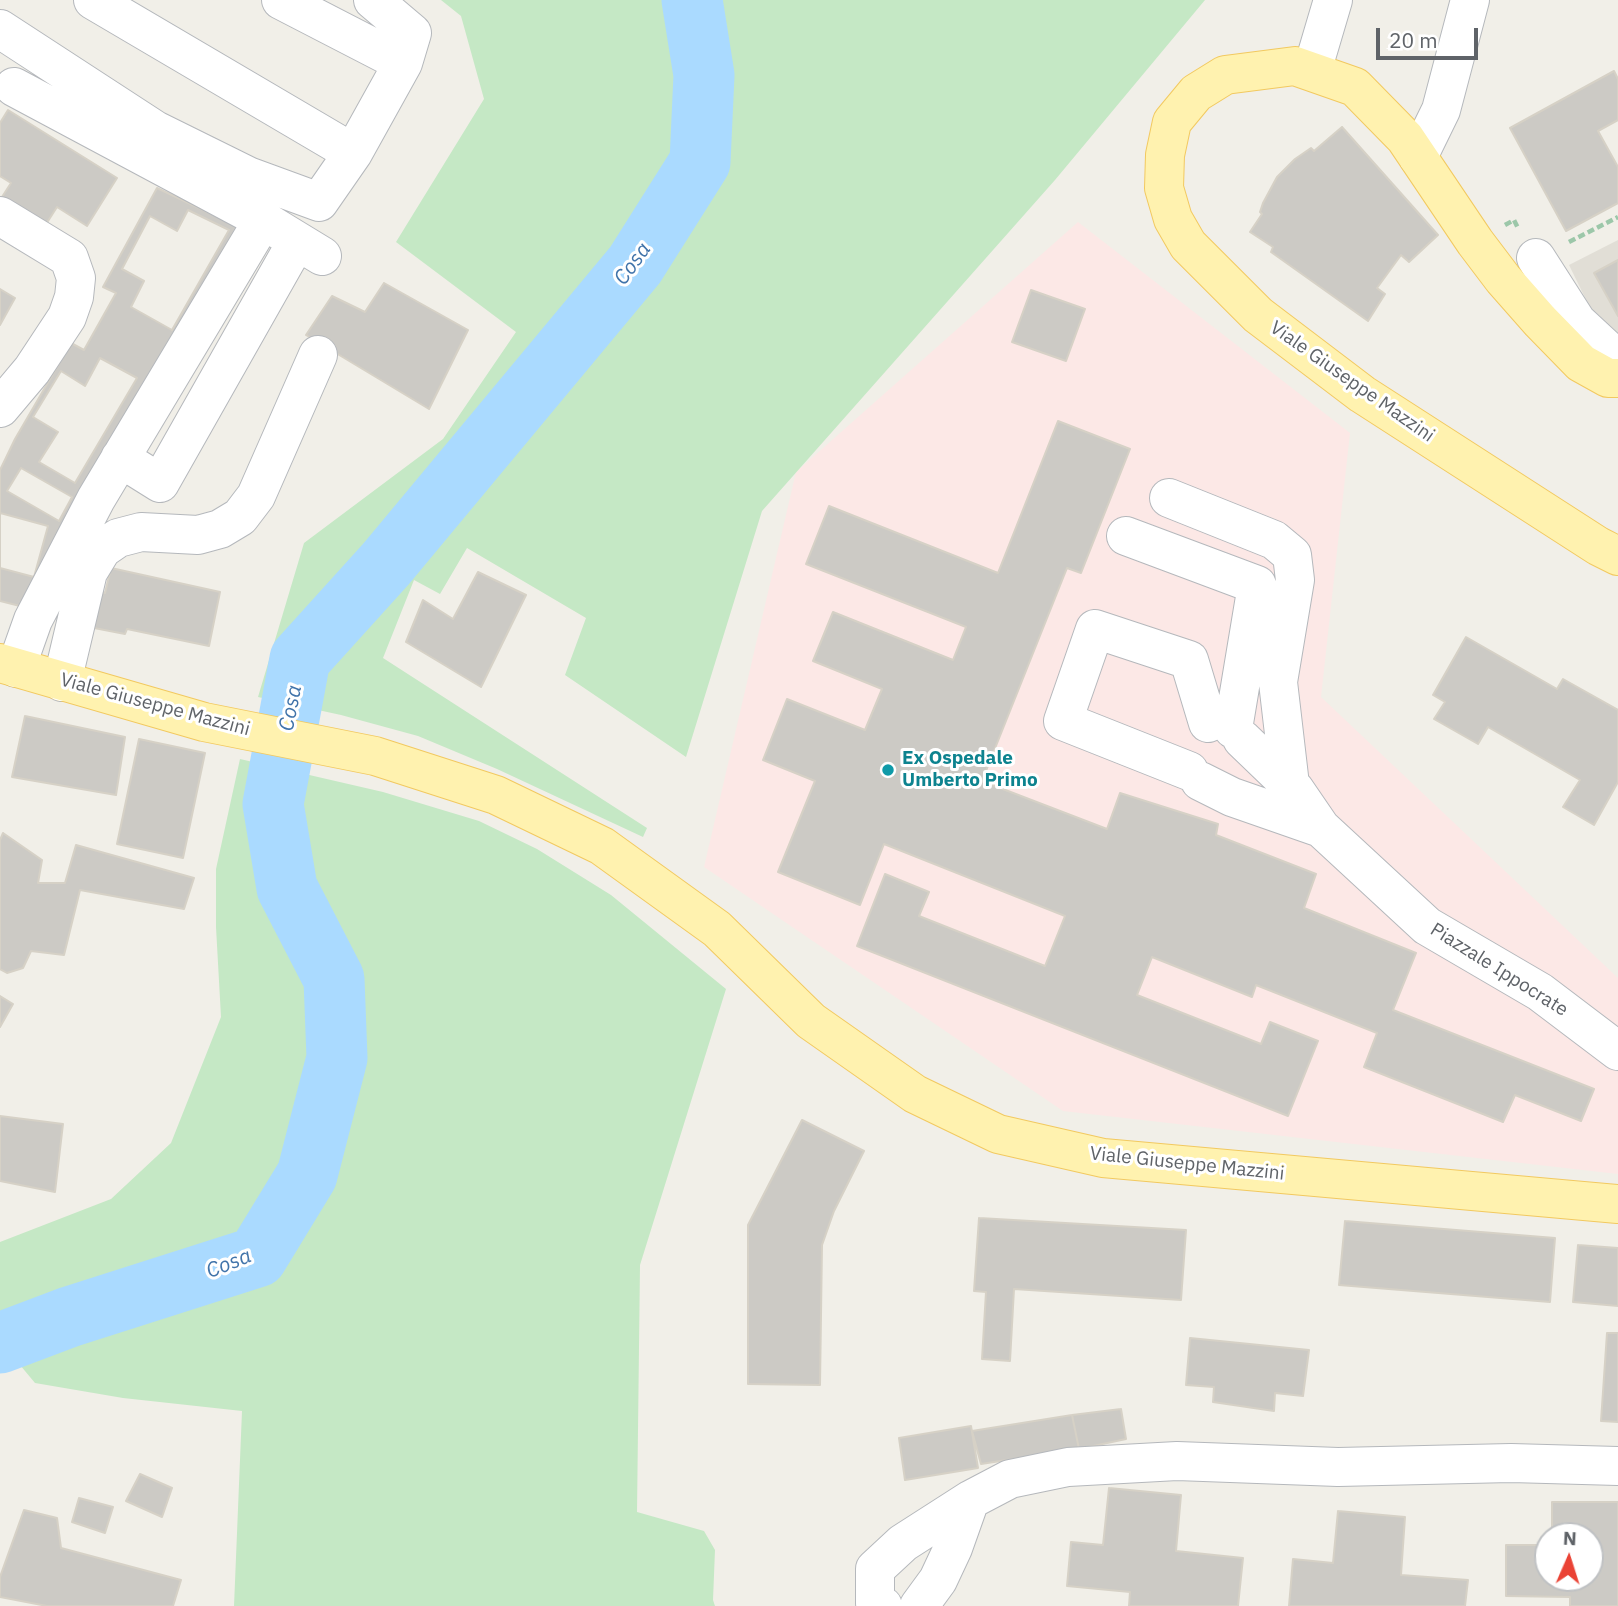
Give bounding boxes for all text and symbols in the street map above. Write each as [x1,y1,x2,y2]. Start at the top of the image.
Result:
scale bar [1380,14,1482,58]
text: 20 m [1389,26,1438,54]
water label: Cosa [609,238,657,290]
street label: Viale Giuseppe Mazzini [1265,317,1439,447]
street label: Viale Giuseppe Mazzini [58,669,252,741]
water label: Cosa [274,683,308,733]
place label: Ex Ospedale Umberto Primo [902,748,1038,792]
marker: Ex Ospedale Umberto Primo [880,762,896,778]
street label: Piazzale Ippocrate [1426,918,1572,1022]
street label: Viale Giuseppe Mazzini [1089,1142,1285,1186]
water label: Cosa [203,1244,255,1284]
north arrow [1534,1522,1604,1592]
text: N [1562,1526,1577,1550]

